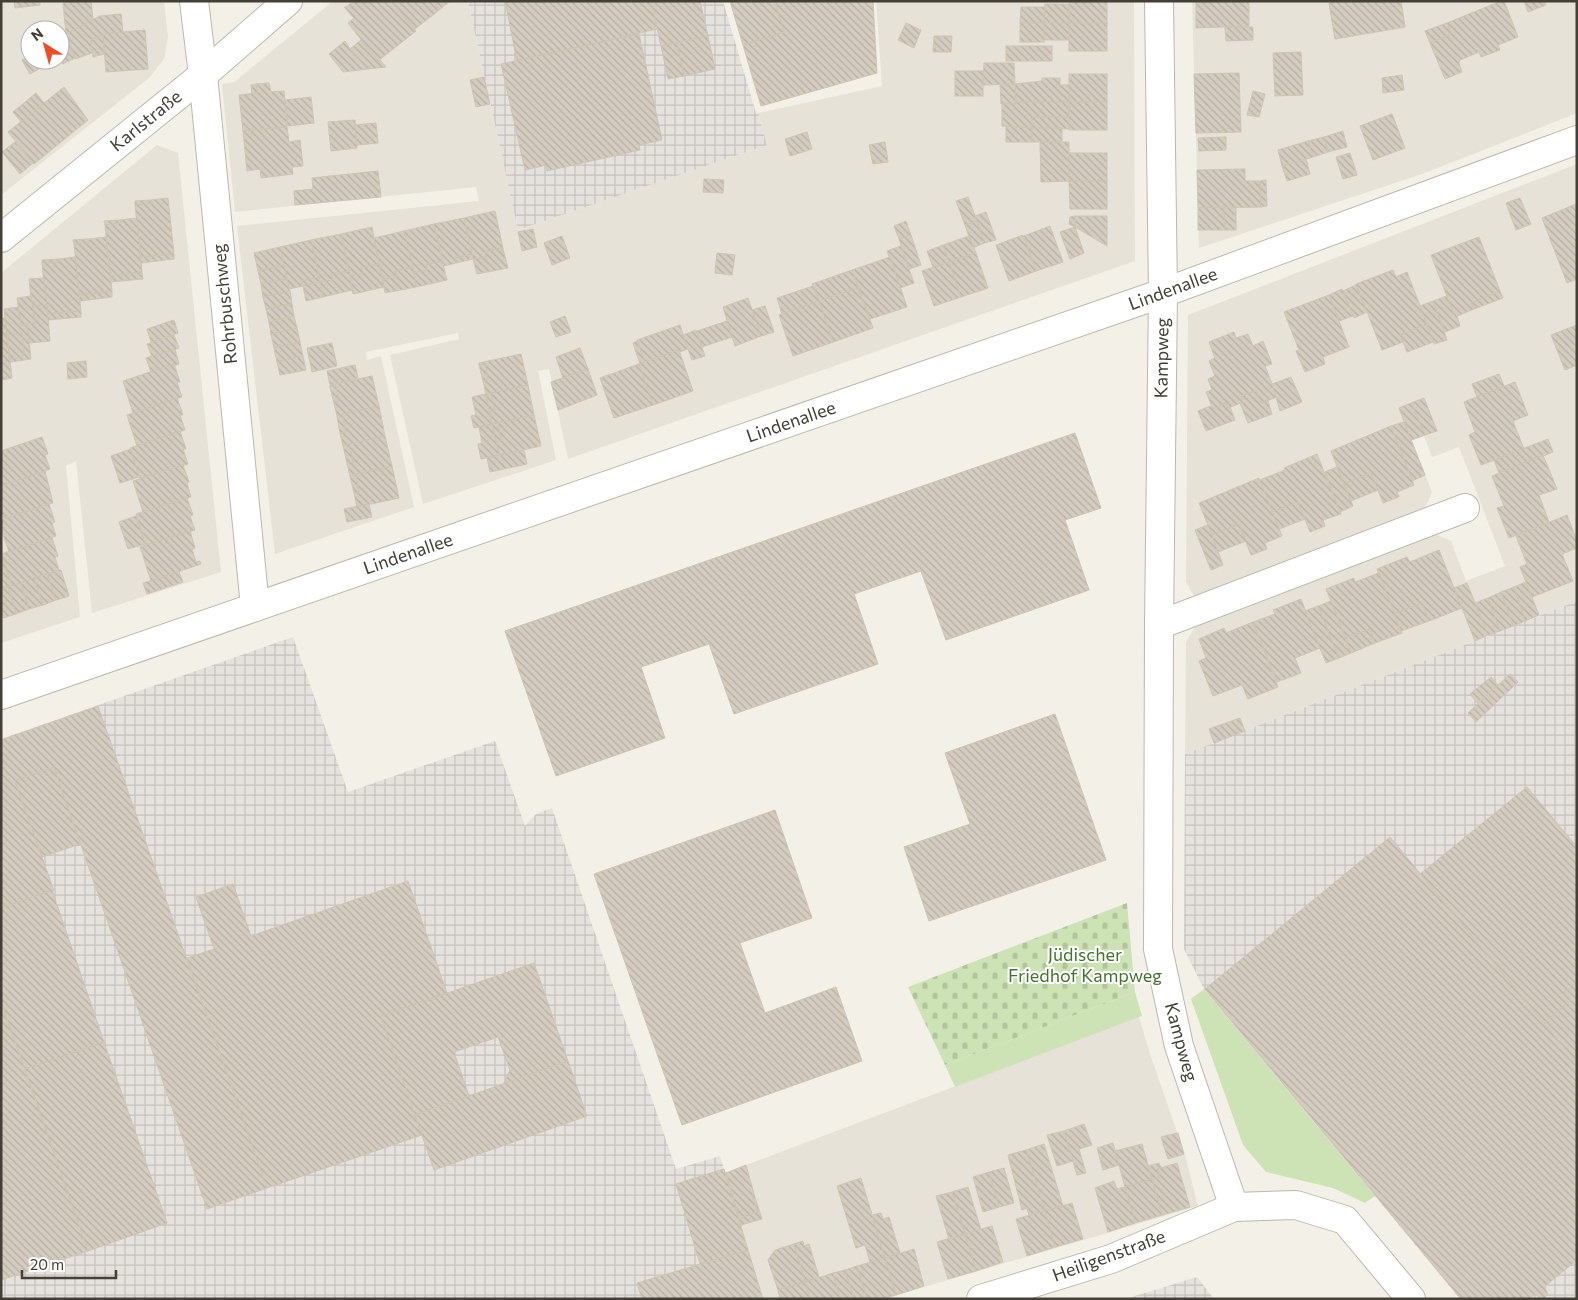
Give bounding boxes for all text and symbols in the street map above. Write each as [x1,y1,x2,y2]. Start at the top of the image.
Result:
north arrow [20,20,70,70]
text: N [28,24,46,44]
street label: Karlstraße [105,85,186,156]
street label: Rohrbuschweg [207,243,241,365]
street label: Lindenallee [1125,262,1220,314]
street label: Kampweg [1149,317,1173,399]
street label: Lindenallee [743,396,838,447]
street label: Lindenallee [360,528,455,579]
park label: Jüdischer Friedhof Kampweg [1008,943,1162,986]
street label: Kampweg [1161,1000,1203,1084]
street label: Heiligenstraße [1049,1224,1168,1286]
scale bar [22,1248,116,1280]
text: 20 m [30,1255,64,1273]

